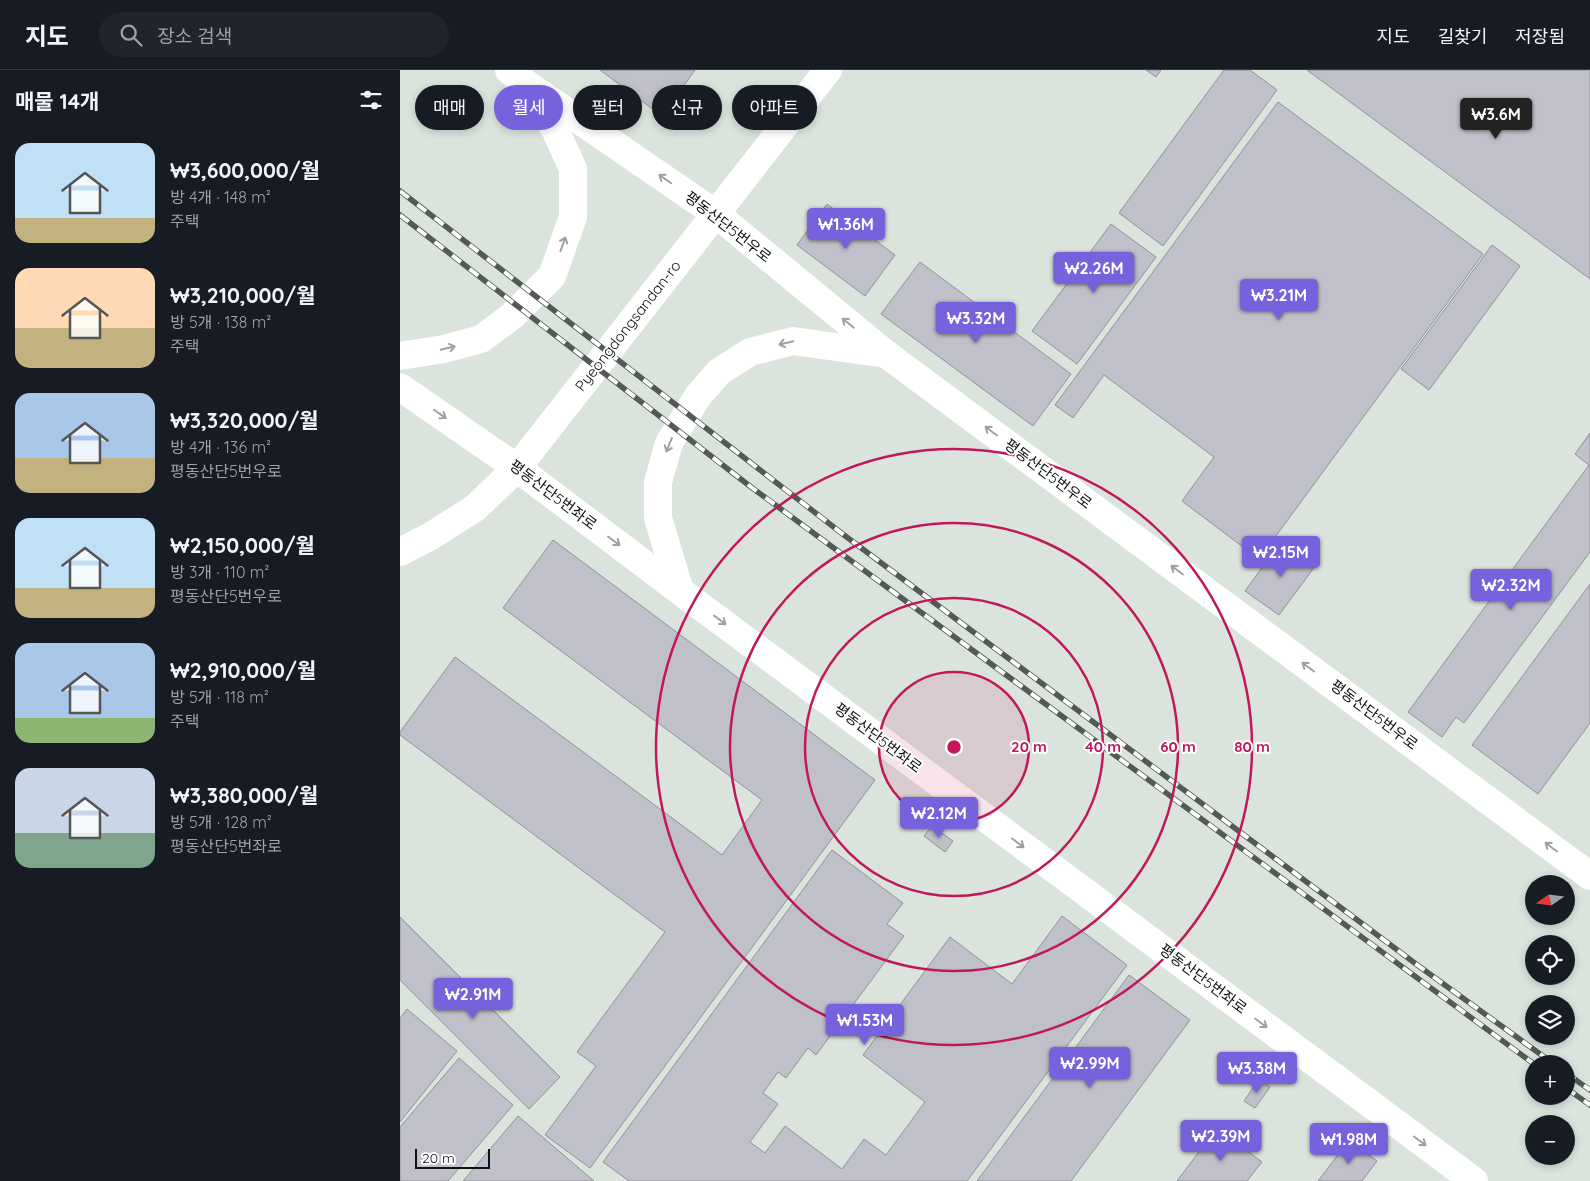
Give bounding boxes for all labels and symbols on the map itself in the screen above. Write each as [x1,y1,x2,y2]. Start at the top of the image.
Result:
pin: ₩3.6M [1461,98,1531,140]
one-way arrow [659,174,673,184]
street label: 평동산단5번우로 [681,187,775,266]
pin: ₩1.36M [805,208,887,250]
one-way arrow [559,237,568,253]
pin: ₩2.26M [1053,252,1135,294]
street label: Pyeongdongsandan-ro [571,256,685,395]
pin: ₩3.21M [1238,278,1320,321]
pin: ₩3.32M [935,302,1017,344]
one-way arrow [842,317,855,328]
one-way arrow [778,339,794,348]
one-way arrow [440,343,456,352]
one-way arrow [433,409,447,419]
one-way arrow [985,426,998,437]
street label: 평동산단5번우로 [1001,434,1096,513]
one-way arrow [664,437,674,452]
street label: 평동산단5번좌로 [506,455,601,534]
one-way arrow [607,536,621,546]
pin: ₩2.15M [1240,536,1322,578]
one-way arrow [1170,565,1184,575]
pin: ₩2.32M [1470,568,1552,611]
one-way arrow [713,615,726,626]
one-way arrow [1302,661,1315,672]
street label: 평동산단5번우로 [1327,675,1422,754]
street label: 평동산단5번좌로 [831,698,926,777]
text: 20 m [1011,737,1047,756]
text: 40 m [1085,737,1121,756]
text: 60 m [1160,737,1196,756]
text: 80 m [1234,737,1270,756]
centre of rings [945,738,963,756]
pin: ₩2.12M [898,796,980,839]
one-way arrow [1011,837,1024,848]
one-way arrow [1544,842,1558,852]
north arrow [1525,875,1575,925]
street label: 평동산단5번좌로 [1156,939,1251,1018]
pin: ₩2.91M [432,978,514,1020]
pin: ₩1.53M [824,1004,906,1046]
one-way arrow [1254,1018,1268,1028]
pin: ₩2.99M [1049,1046,1131,1089]
pin: ₩3.38M [1216,1052,1298,1094]
pin: ₩2.39M [1180,1120,1262,1162]
pin: ₩1.98M [1308,1122,1390,1165]
one-way arrow [1413,1136,1427,1146]
scale bar [415,1146,490,1169]

